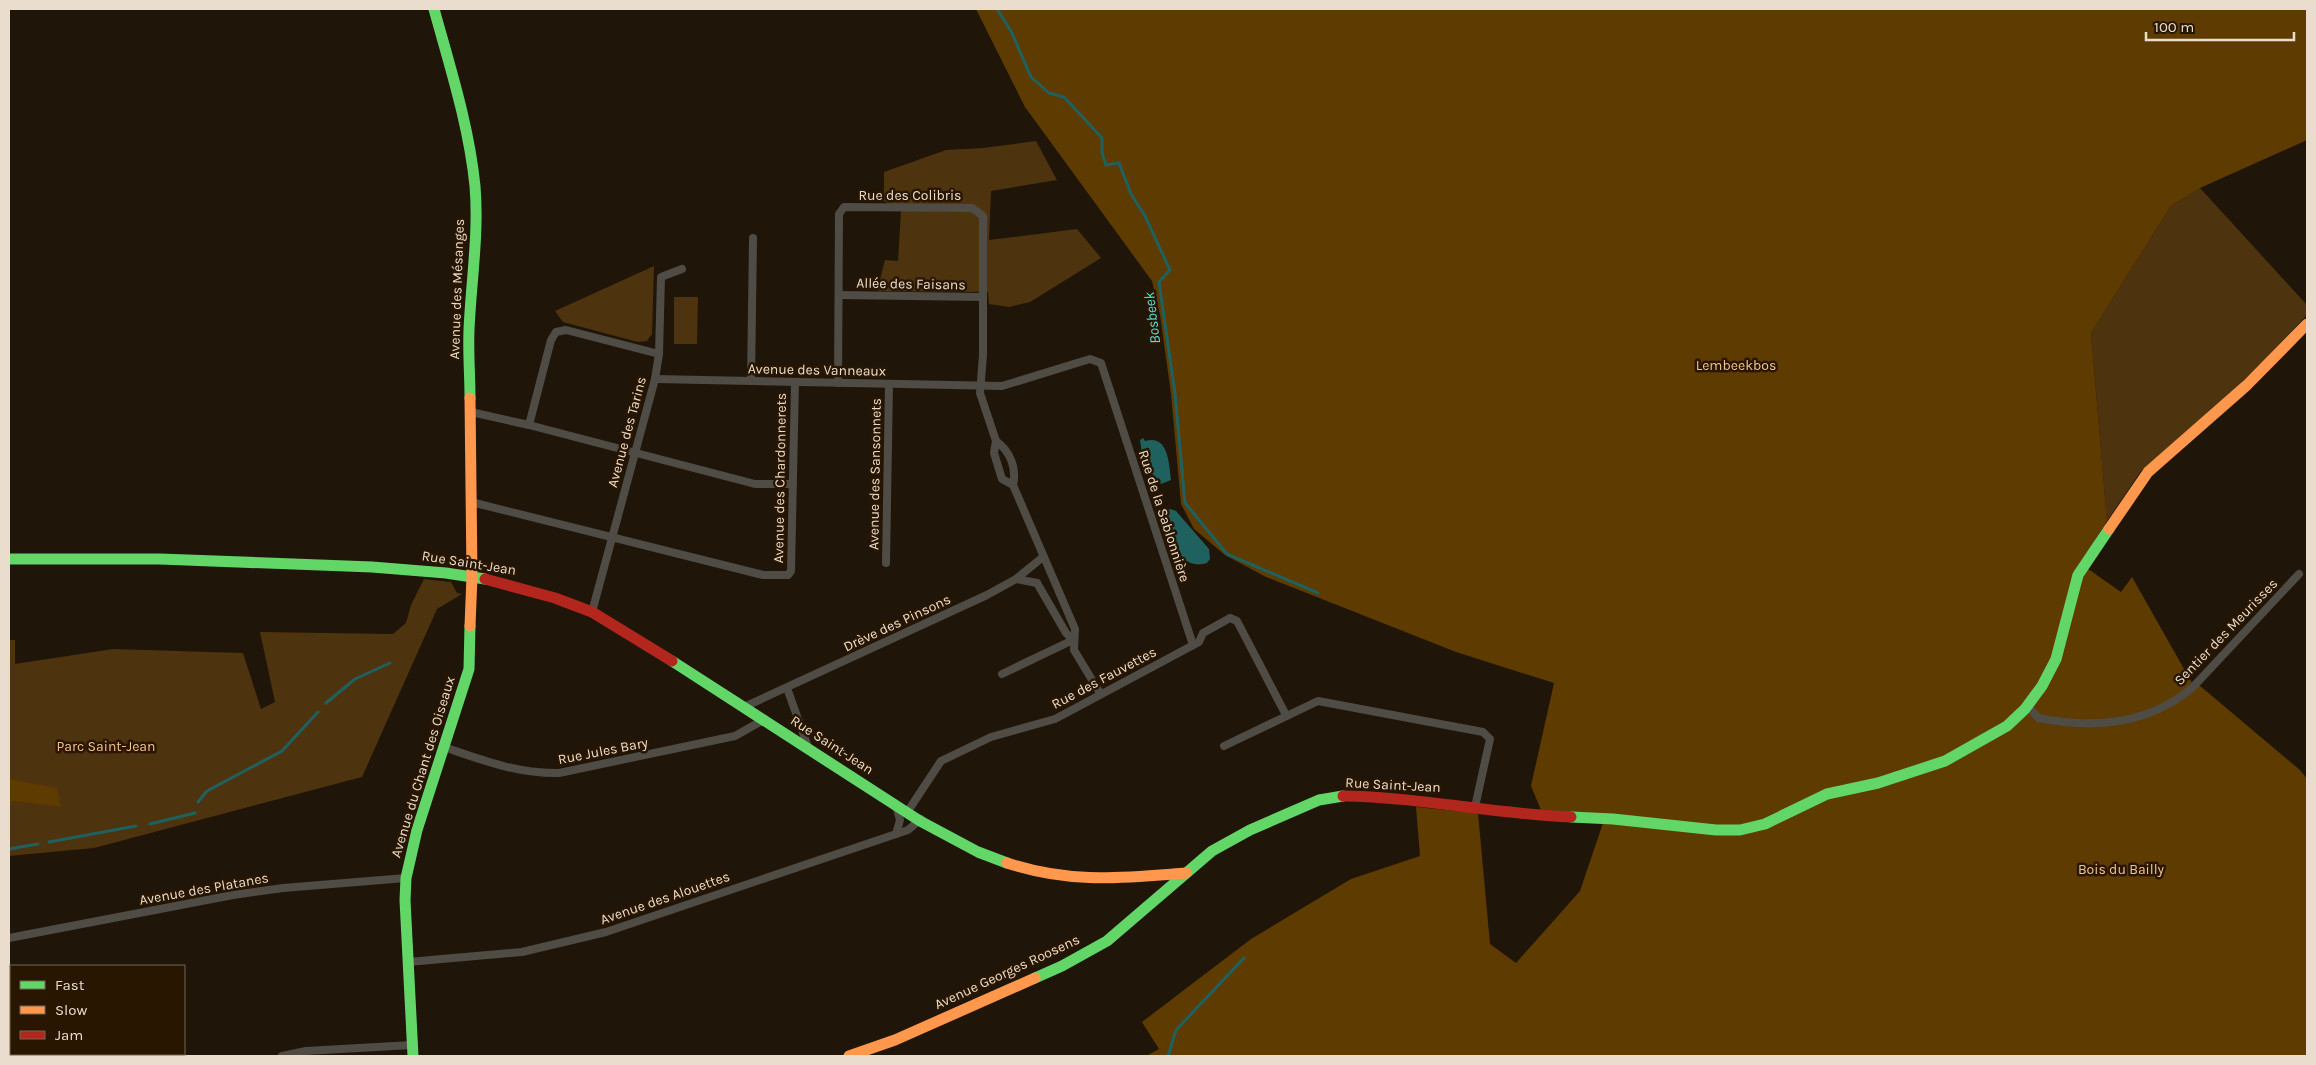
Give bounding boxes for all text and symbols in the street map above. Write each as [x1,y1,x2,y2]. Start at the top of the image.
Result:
scale bar [2146,10,2294,42]
text: 100 m [2154,18,2194,36]
street label: Rue des Colibris [859,187,961,204]
street label: Avenue des Mésanges [446,218,468,360]
street label: Allée des Faisans [856,275,966,293]
water label: Bosbeek [1140,291,1164,345]
park label: Lembeekbos [1696,357,1776,374]
street label: Avenue des Vanneaux [748,360,886,380]
street label: Avenue des Tarins [604,375,650,489]
street label: Avenue des Chardonnerets [770,393,790,563]
street label: Avenue des Sansonnets [865,398,885,550]
street label: Rue de la Sablonnière [1135,448,1193,584]
street label: Rue Saint-Jean [421,547,517,579]
street label: Sentier des Meurisses [2171,575,2281,689]
street label: Drève des Pinsons [841,591,953,655]
street label: Rue des Fauvettes [1049,643,1159,713]
street label: Avenue du Chant des Oiseaux [387,674,459,860]
street label: Rue Saint-Jean [787,712,877,778]
street label: Rue Jules Bary [556,734,650,768]
park label: Parc Saint-Jean [57,738,156,755]
street label: Rue Saint-Jean [1345,774,1441,796]
park label: Bois du Bailly [2078,861,2165,878]
street label: Avenue des Alouettes [598,868,732,928]
street label: Avenue des Platanes [138,869,270,909]
street label: Avenue Georges Roosens [932,931,1082,1013]
legend [10,965,185,1055]
text: Fast [55,976,85,994]
text: Slow [55,1001,87,1019]
text: Jam [55,1026,83,1044]

